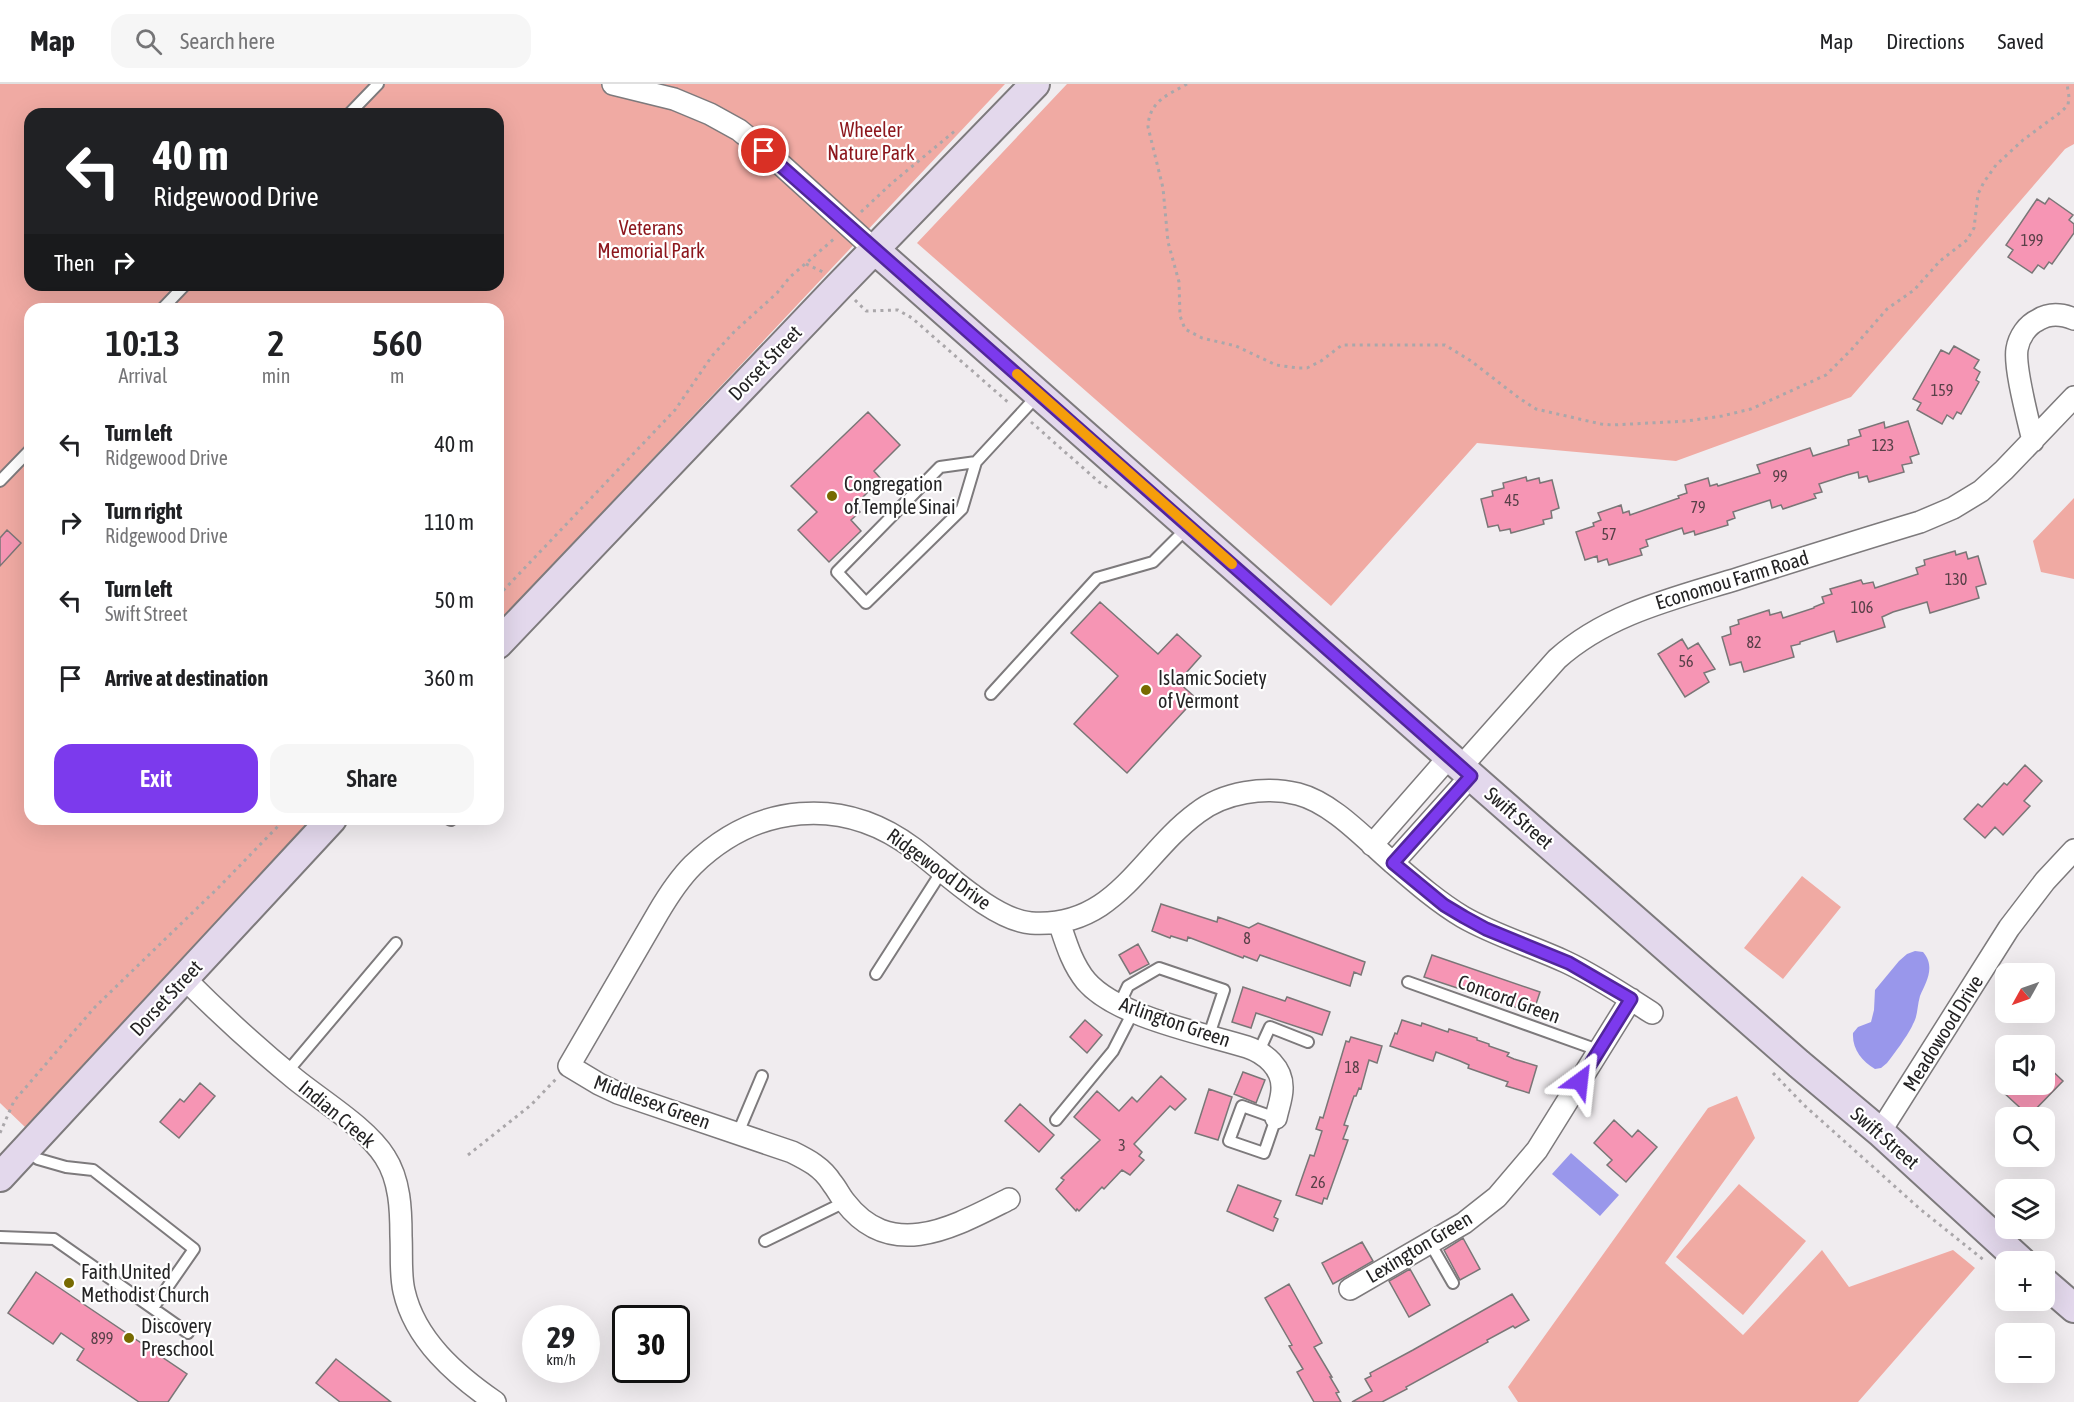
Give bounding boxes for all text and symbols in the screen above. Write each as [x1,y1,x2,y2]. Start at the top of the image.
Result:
search box [111,14,531,68]
text: Map [30,25,75,57]
icon: search [132,25,165,58]
text: Search here [180,28,275,54]
text: Map [1819,29,1853,53]
text: Directions [1886,29,1965,53]
text: Saved [1998,29,2044,53]
park label: Wheeler Nature Park [827,118,915,164]
pin [738,125,789,176]
text: 40 m [153,131,228,179]
icon: left [54,132,132,210]
icon: arrive [747,134,780,167]
text: Ridgewood Drive [153,181,319,212]
park label: Veterans Memorial Park [597,216,705,262]
house number: 199 [2021,231,2043,249]
icon: right [107,246,140,279]
text: Then [54,250,95,276]
street label: Dorset Street [723,320,806,405]
text: 10:13 [105,322,180,364]
text: 2 [268,322,284,364]
text: 560 [372,322,423,364]
text: Arrival [118,364,167,387]
text: min [262,364,290,387]
text: m [390,364,404,387]
house number: 159 [1931,381,1953,399]
text: Turn left [105,420,172,446]
icon: left [54,428,87,461]
text: 40 m [434,431,474,457]
house number: 123 [1872,436,1894,454]
text: Ridgewood Drive [105,446,228,469]
house number: 99 [1772,467,1788,485]
place label: Congregation of Temple Sinai [844,472,956,518]
marker: Congregation of Temple Sinai [825,489,839,503]
house number: 45 [1504,491,1520,509]
text: Turn right [105,498,182,524]
house number: 79 [1690,498,1706,516]
icon: right [54,506,87,539]
text: 110 m [424,509,474,535]
text: Ridgewood Drive [105,524,228,547]
house number: 57 [1601,525,1617,543]
street label: Economou Farm Road [1653,545,1811,614]
house number: 130 [1945,570,1967,588]
text: Turn left [105,576,172,602]
icon: left [54,584,87,617]
text: 50 m [434,587,474,613]
house number: 106 [1851,598,1873,616]
text: Swift Street [105,602,188,625]
house number: 82 [1746,633,1762,651]
house number: 56 [1678,652,1694,670]
icon: arrive [54,662,87,695]
text: Arrive at destination [105,665,268,691]
text: 360 m [424,665,474,691]
place label: Islamic Society of Vermont [1158,666,1267,712]
marker: Islamic Society of Vermont [1139,683,1153,697]
button: Exit [54,744,258,813]
button: Share [270,744,474,813]
street label: Swift Street [1481,782,1558,854]
street label: Ridgewood Drive [883,823,996,914]
house number: 8 [1243,929,1251,947]
street label: Dorset Street [125,955,207,1040]
north arrow [1995,963,2055,1023]
map controls [1995,963,2055,1383]
street label: Concord Green [1455,969,1564,1028]
street label: Meadowood Drive [1898,971,1987,1095]
street label: Arlington Green [1117,992,1234,1051]
button: sound [1995,1035,2055,1095]
position arrow [1548,1049,1612,1113]
house number: 18 [1344,1058,1360,1076]
street label: Middlesex Green [591,1070,714,1133]
street label: Indian Creek [295,1075,380,1152]
street label: Swift Street [1847,1102,1924,1174]
button: search [1995,1107,2055,1167]
house number: 3 [1118,1136,1126,1154]
house number: 26 [1310,1173,1326,1191]
button: layers [1995,1179,2055,1239]
street label: Lexington Green [1362,1206,1476,1287]
button: + [1995,1251,2055,1311]
place label: Faith United Methodist Church [81,1260,209,1306]
marker: Faith United Methodist Church [62,1276,76,1290]
speed limit sign: 30 [612,1305,690,1383]
place label: Discovery Preschool [141,1314,215,1360]
text: 29 [547,1320,575,1354]
button: − [1995,1323,2055,1383]
house number: 899 [91,1329,113,1347]
marker: Discovery Preschool [122,1331,136,1345]
text: km/h [546,1351,576,1368]

